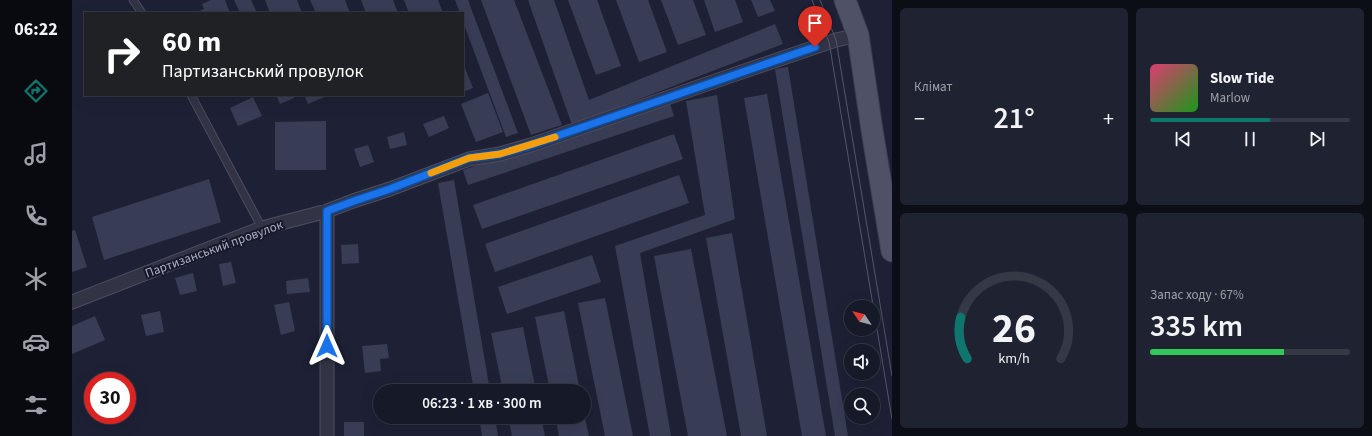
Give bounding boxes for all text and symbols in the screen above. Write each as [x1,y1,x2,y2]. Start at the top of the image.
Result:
pin [798,6,832,47]
icon: arrive [804,12,826,34]
text: 06:22 [14,17,58,42]
text: 60 m [162,22,221,62]
icon: right [96,28,148,80]
text: Партизанський провулок [162,59,363,84]
text: Slow Tide [1210,68,1274,89]
icon: directions [22,77,50,105]
text: Клімат [914,78,952,96]
text: Marlow [1210,89,1250,107]
text: 21° [993,97,1035,140]
text: − [914,103,925,135]
text: + [1103,103,1114,135]
icon: previous [1172,128,1194,150]
icon: pause [1239,128,1261,150]
icon: next [1306,128,1328,150]
icon: music [22,140,50,168]
icon: phone [22,202,50,230]
street label: Партизанський провулок [143,215,286,282]
icon: climate [22,265,50,293]
text: Запас ходу · 67% [1150,286,1244,304]
text: 26 [992,298,1036,358]
north arrow [844,300,880,336]
map controls [844,300,880,424]
text: 335 km [1150,305,1243,348]
position arrow [306,325,348,367]
icon: car [22,328,50,356]
button: sound [844,344,880,380]
text: km/h [998,347,1030,368]
speed limit sign: 30 [84,372,136,424]
button: search [844,388,880,424]
icon: filters [22,391,50,419]
text: 06:23 · 1 хв · 300 m [422,393,542,414]

